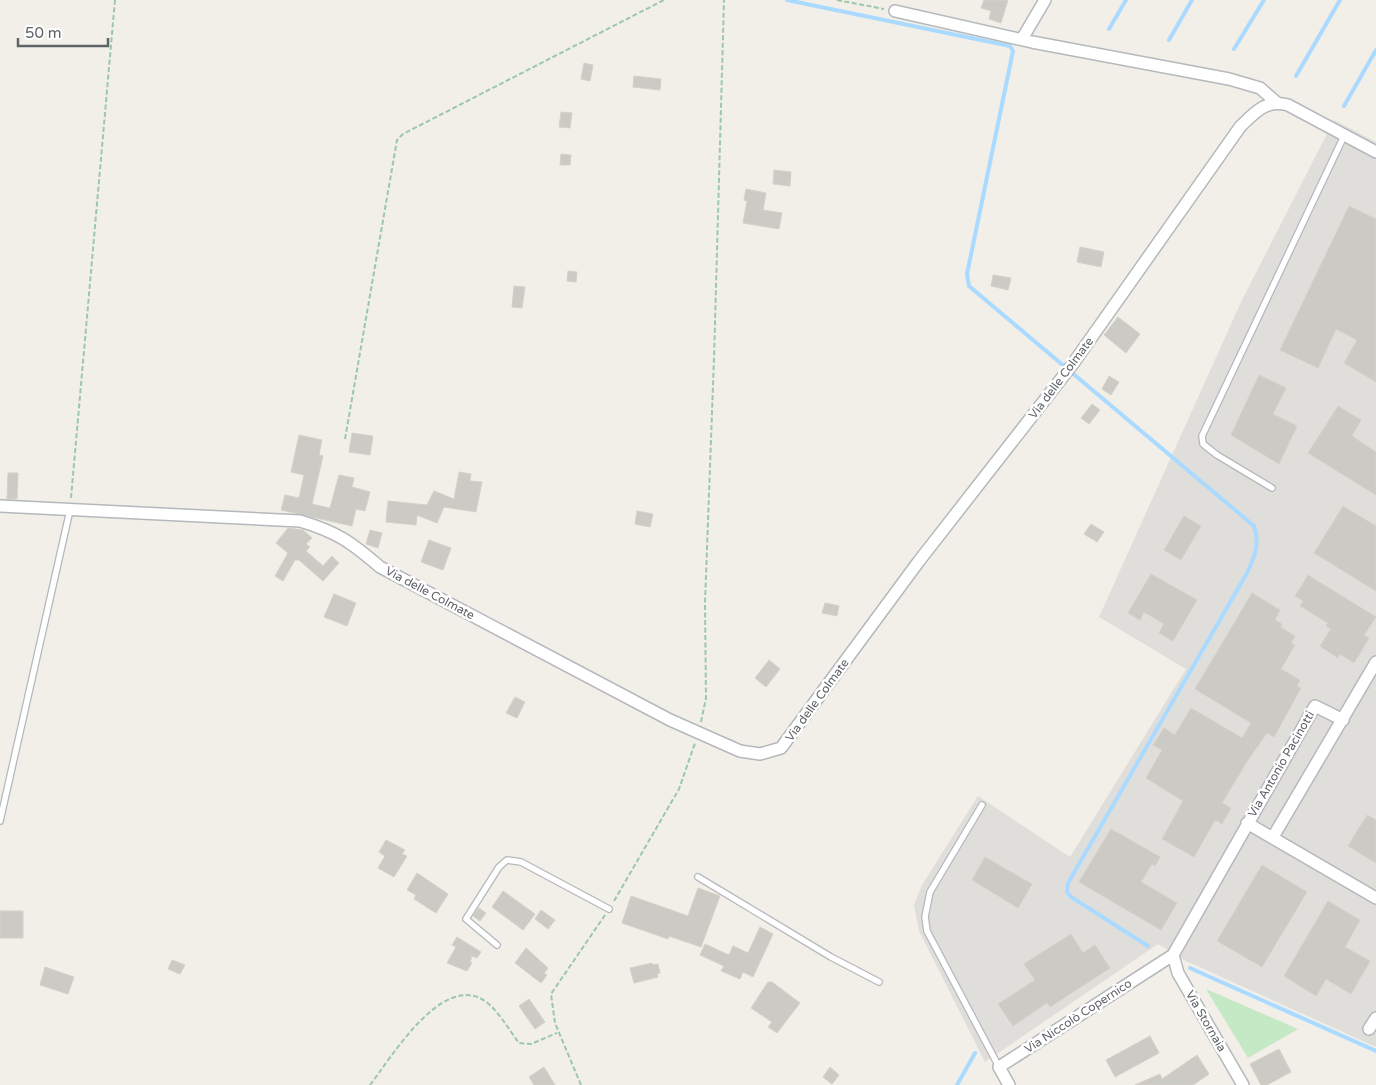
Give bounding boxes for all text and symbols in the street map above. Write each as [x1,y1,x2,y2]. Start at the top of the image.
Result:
scale bar [18,15,108,47]
text: 50 m [25,24,62,42]
street label: Via delle Colmate [1026,334,1096,422]
street label: Via delle Colmate [383,564,477,622]
street label: Via delle Colmate [782,656,852,744]
street label: Via Antonio Pacinotti [1245,708,1317,820]
street label: Via Niccolò Copernico [1022,976,1134,1056]
street label: Via Stornaia [1183,988,1229,1054]

